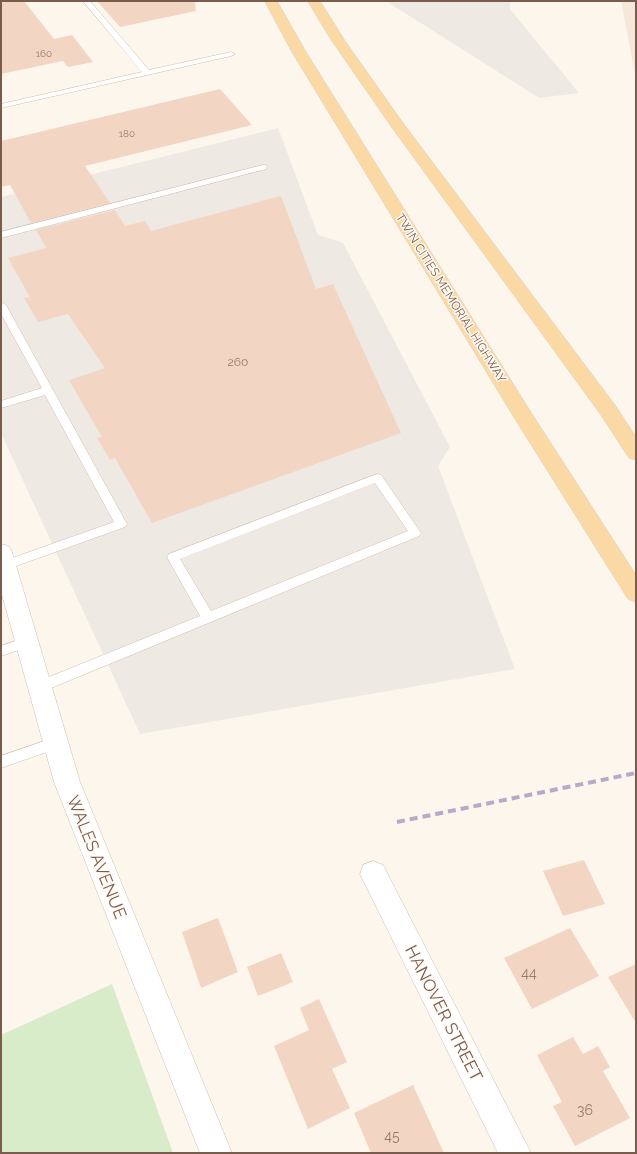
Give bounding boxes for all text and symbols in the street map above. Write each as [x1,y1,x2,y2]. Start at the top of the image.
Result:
house number: 160 [36,48,52,59]
house number: 180 [119,128,135,139]
street label: TWIN CITIES MEMORIAL HIGHWAY [393,211,509,385]
house number: 260 [228,355,248,369]
street label: WALES AVENUE [63,792,131,922]
street label: HANOVER STREET [401,942,487,1085]
house number: 44 [521,965,537,981]
house number: 36 [577,1102,593,1118]
house number: 45 [384,1128,400,1144]

